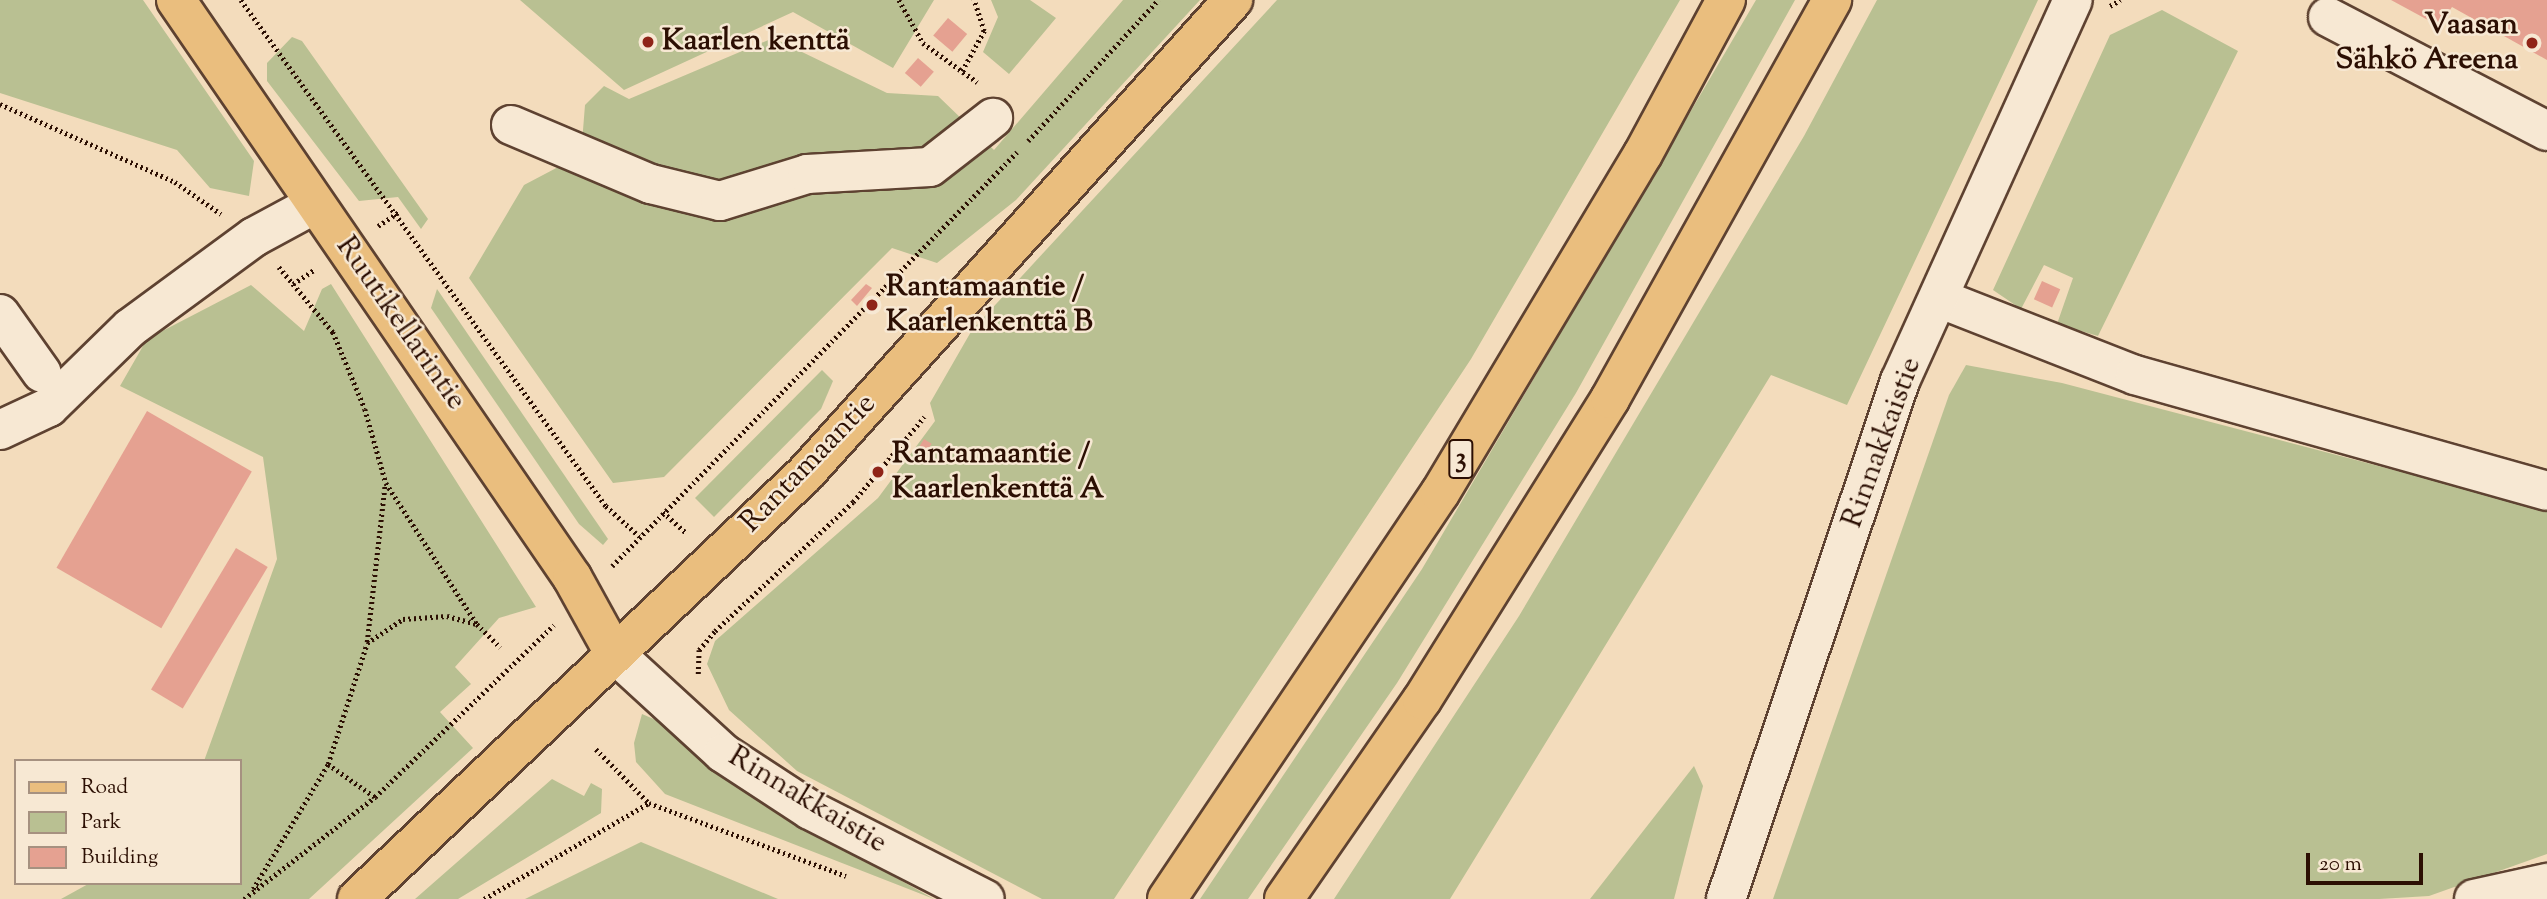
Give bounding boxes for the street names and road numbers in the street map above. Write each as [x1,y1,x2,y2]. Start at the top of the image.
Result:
street label: Ruutikellarintie [327,230,473,418]
street label: Rinnakkaistie [1836,353,1930,533]
street label: Rantamaantie [734,387,884,541]
road number: 3 [1447,434,1475,484]
street label: Rinnakkaistie [721,740,893,862]

